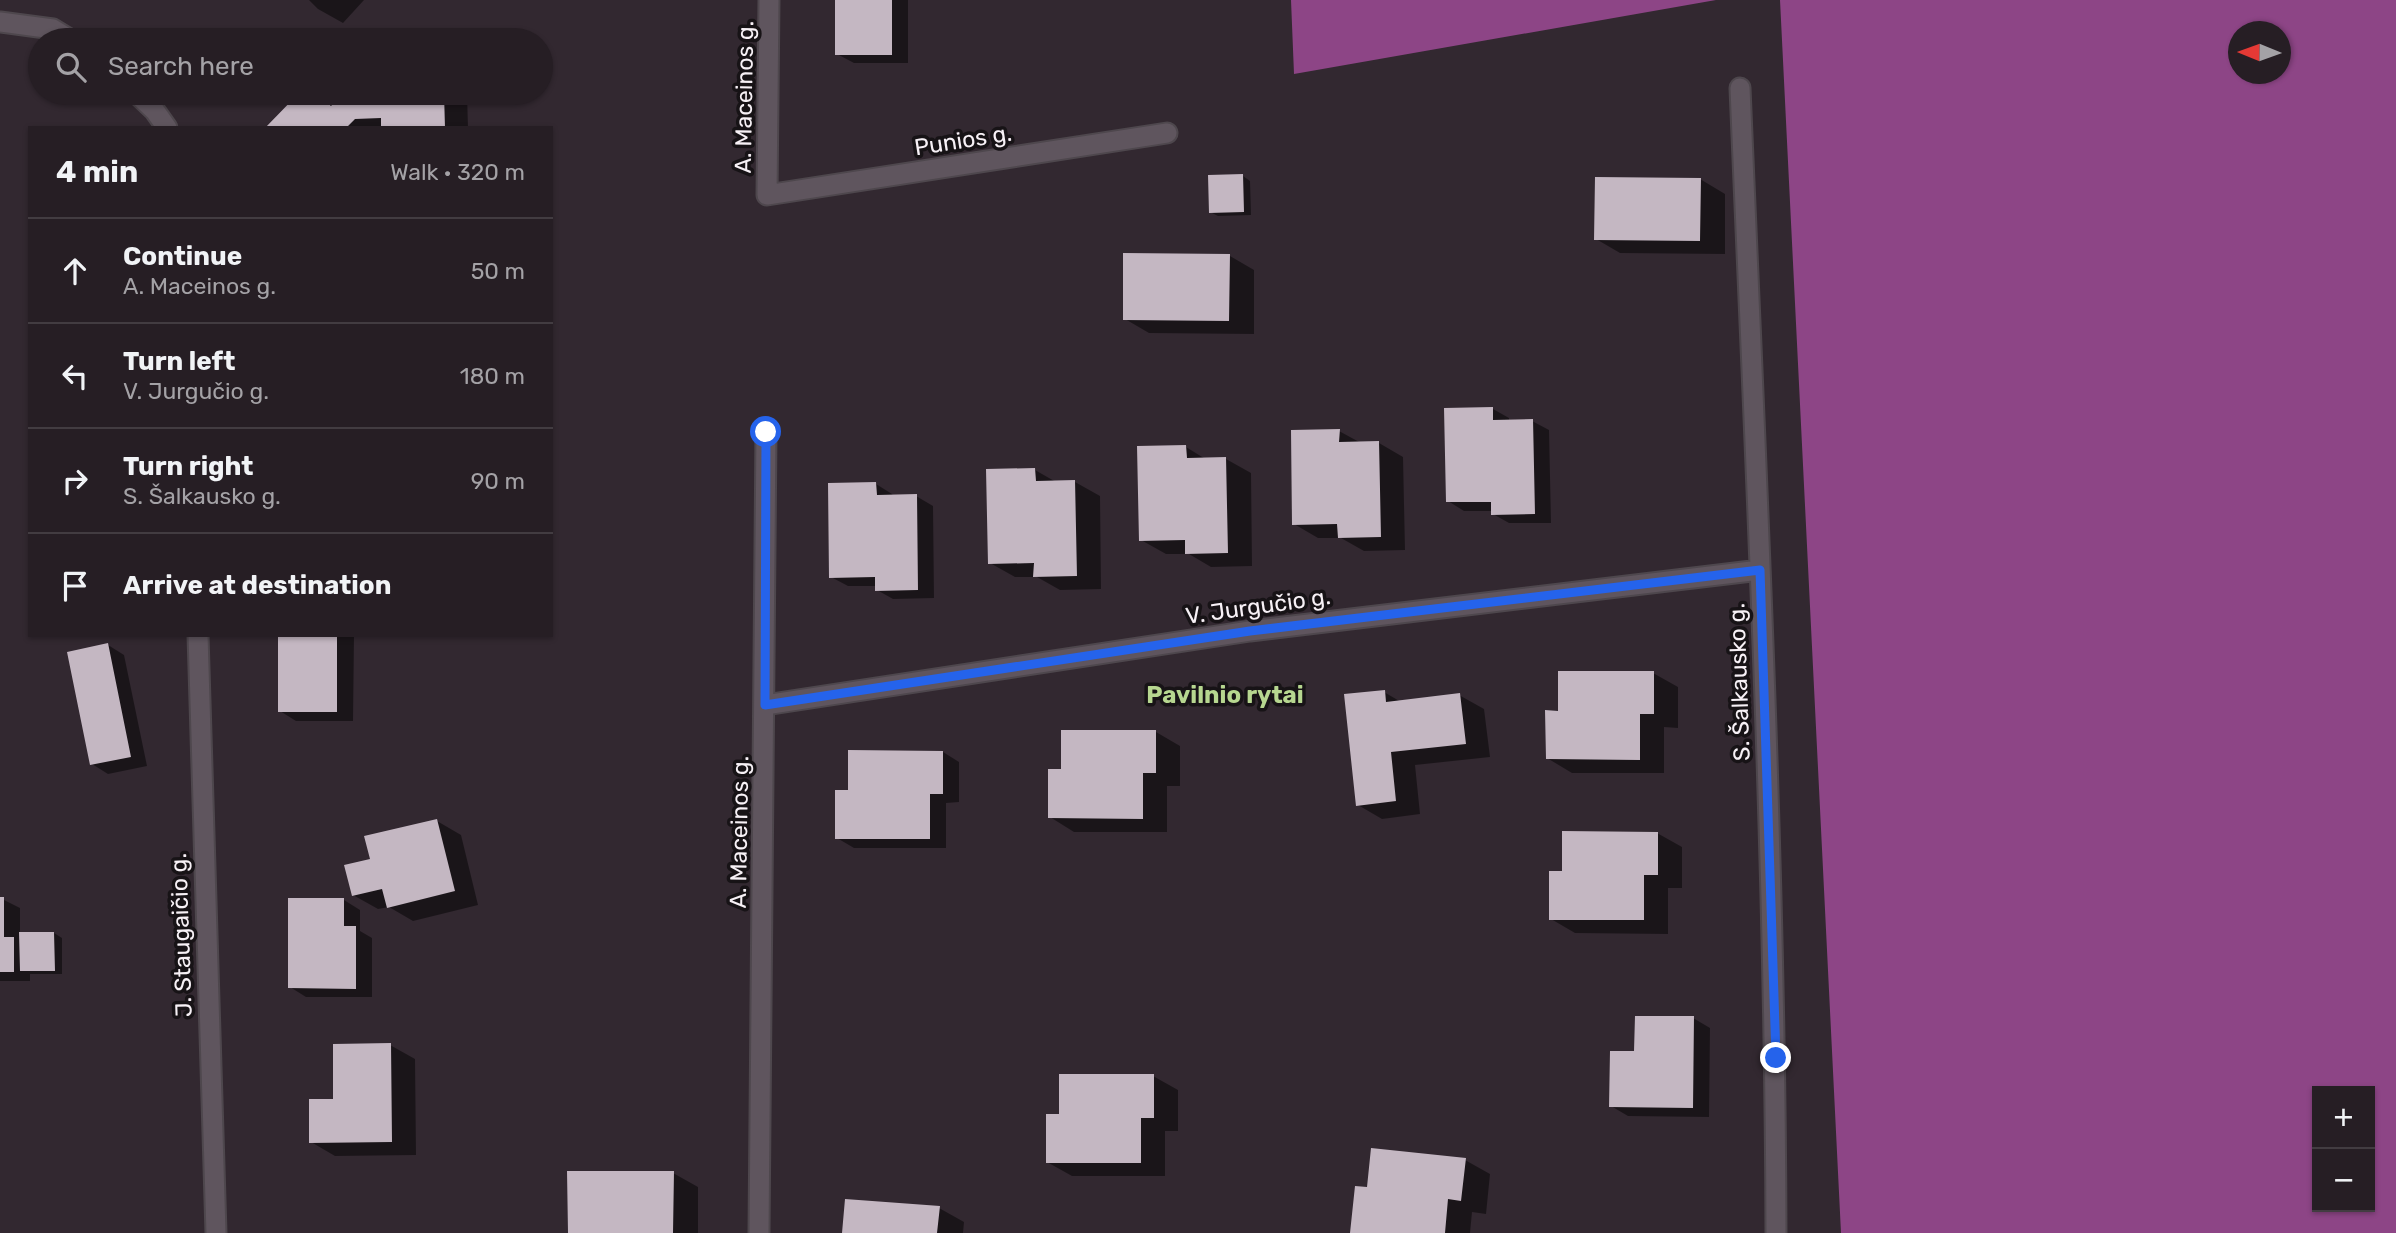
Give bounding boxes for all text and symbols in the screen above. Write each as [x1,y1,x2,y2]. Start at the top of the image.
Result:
street label: A. Maceinos g. [729,20,759,174]
north arrow [2228,21,2291,84]
search box [28,28,553,105]
icon: search [52,48,90,86]
text: Search here [108,51,254,82]
street label: Punios g. [912,118,1014,162]
text: 4 min [56,154,138,190]
text: Walk · 320 m [390,158,525,186]
text: Continue [123,241,242,272]
icon: ahead [56,252,94,290]
text: 50 m [471,257,525,285]
text: A. Maceinos g. [123,272,276,300]
text: Turn left [123,346,235,377]
icon: left [56,357,94,395]
text: 180 m [460,362,525,390]
text: V. Jurgučio g. [123,377,269,405]
route start [750,416,781,447]
text: Turn right [123,451,253,482]
icon: right [56,462,94,500]
text: 90 m [471,467,525,495]
text: S. Šalkausko g. [123,482,281,510]
icon: arrive [56,567,94,605]
text: Arrive at destination [123,570,391,601]
street label: V. Jurgučio g. [1184,582,1332,630]
street label: S. Šalkausko g. [1722,603,1756,761]
district label: Pavilnio rytai [1146,681,1304,709]
street label: A. Maceinos g. [724,755,754,909]
street label: J. Staugaičio g. [164,853,198,1017]
route end [1760,1042,1791,1073]
map controls [2312,1086,2375,1212]
button: + [2312,1086,2375,1149]
button: − [2312,1149,2375,1212]

